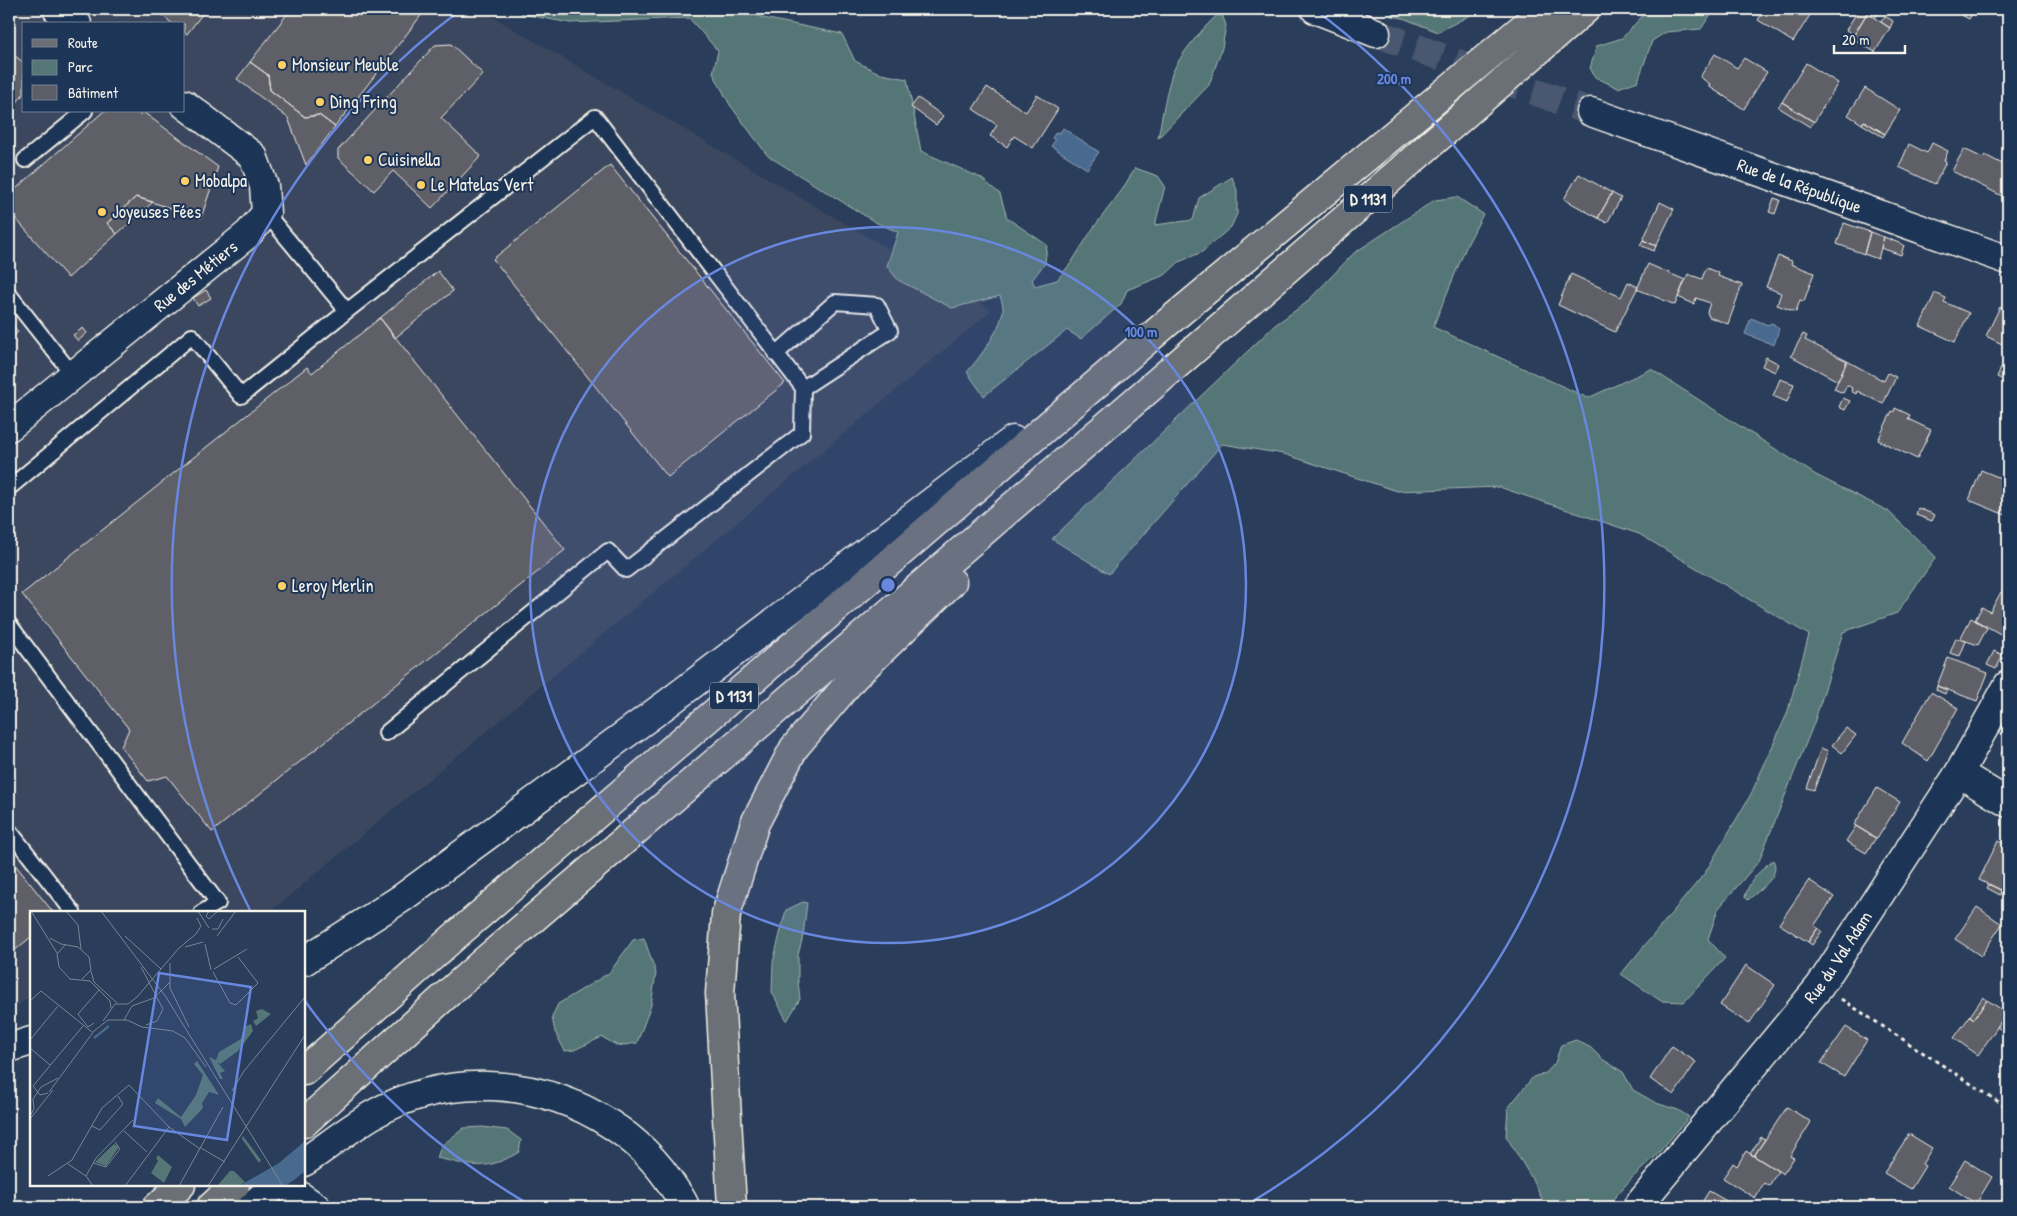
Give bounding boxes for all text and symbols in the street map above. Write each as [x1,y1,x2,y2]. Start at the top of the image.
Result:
legend [22,22,185,112]
scale bar [1834,22,1906,54]
text: 20 m [1842,29,1869,50]
text: Route [68,32,98,53]
place label: Monsieur Meuble [292,52,399,77]
text: Parc [68,56,93,77]
marker: Monsieur Meuble [276,59,288,71]
text: 200 m [1377,68,1411,89]
text: Bâtiment [68,82,119,103]
place label: Ding Fring [330,89,397,114]
marker: Ding Fring [314,96,326,108]
place label: Cuisinella [378,147,440,172]
street label: Rue de la République [1734,152,1865,219]
marker: Cuisinella [362,154,374,166]
place label: Mobalpa [195,168,247,193]
place label: Le Matelas Vert [431,172,534,197]
marker: Mobalpa [179,175,191,187]
marker: Le Matelas Vert [415,179,427,191]
road number: D 1131 [1344,185,1392,212]
place label: Joyeuses Fées [112,199,201,224]
marker: Joyeuses Fées [96,206,108,218]
street label: Rue des Métiers [148,234,243,317]
text: 100 m [1125,321,1157,342]
place label: Leroy Merlin [292,573,374,598]
centre of rings [879,576,897,594]
marker: Leroy Merlin [276,580,288,592]
road number: D 1131 [710,682,758,709]
street label: Rue du Val Adam [1798,906,1878,1008]
inset map [30,911,305,1186]

